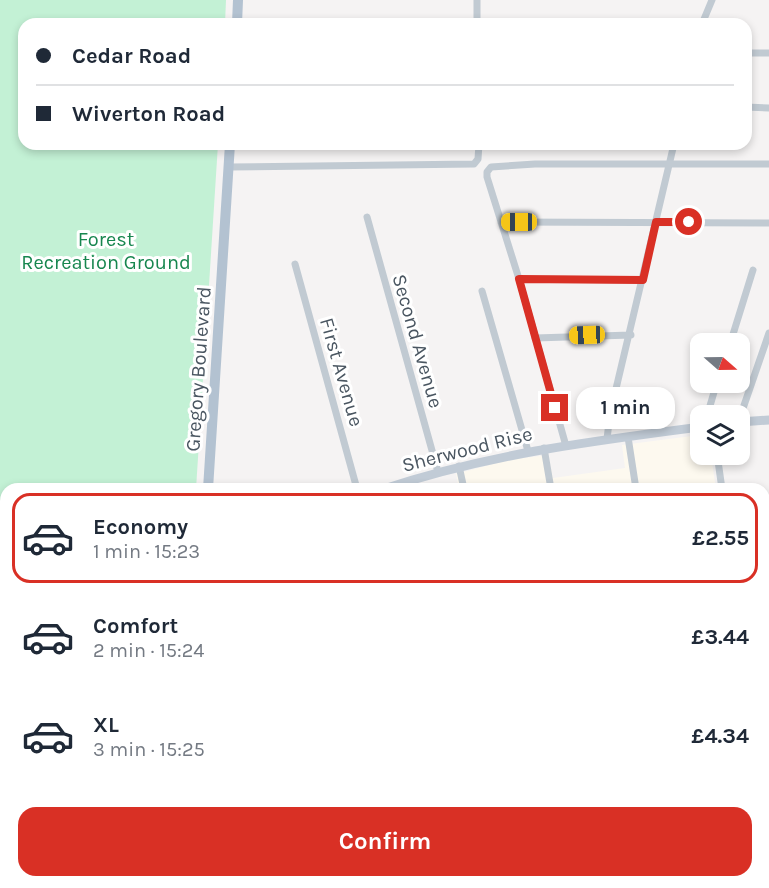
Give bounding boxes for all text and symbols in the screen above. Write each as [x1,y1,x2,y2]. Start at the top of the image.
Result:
text: Cedar Road [72,43,191,69]
text: Wiverton Road [72,101,225,127]
route start [675,208,702,235]
car [501,213,537,231]
park label: Forest Recreation Ground [21,228,191,274]
street label: Second Avenue [387,272,448,411]
street label: Gregory Boulevard [181,286,216,452]
street label: First Avenue [315,315,368,429]
car [569,325,605,345]
north arrow [690,333,750,393]
map controls [690,333,750,465]
callout: 1 min [576,387,675,429]
route end [541,394,568,421]
text: 1 min [600,396,651,419]
button: layers [690,405,750,465]
street label: Sherwood Rise [400,422,535,477]
icon: car [21,511,75,565]
text: Economy [93,514,188,540]
text: £2.55 [692,525,749,551]
text: 1 min · 15:23 [93,540,200,563]
icon: car [21,610,75,664]
text: Comfort [93,613,178,639]
text: £3.44 [691,624,749,650]
text: 2 min · 15:24 [93,639,204,662]
icon: car [21,709,75,763]
text: XL [93,712,119,738]
text: £4.34 [691,723,749,749]
text: 3 min · 15:25 [93,738,205,761]
button: Confirm [18,807,752,876]

